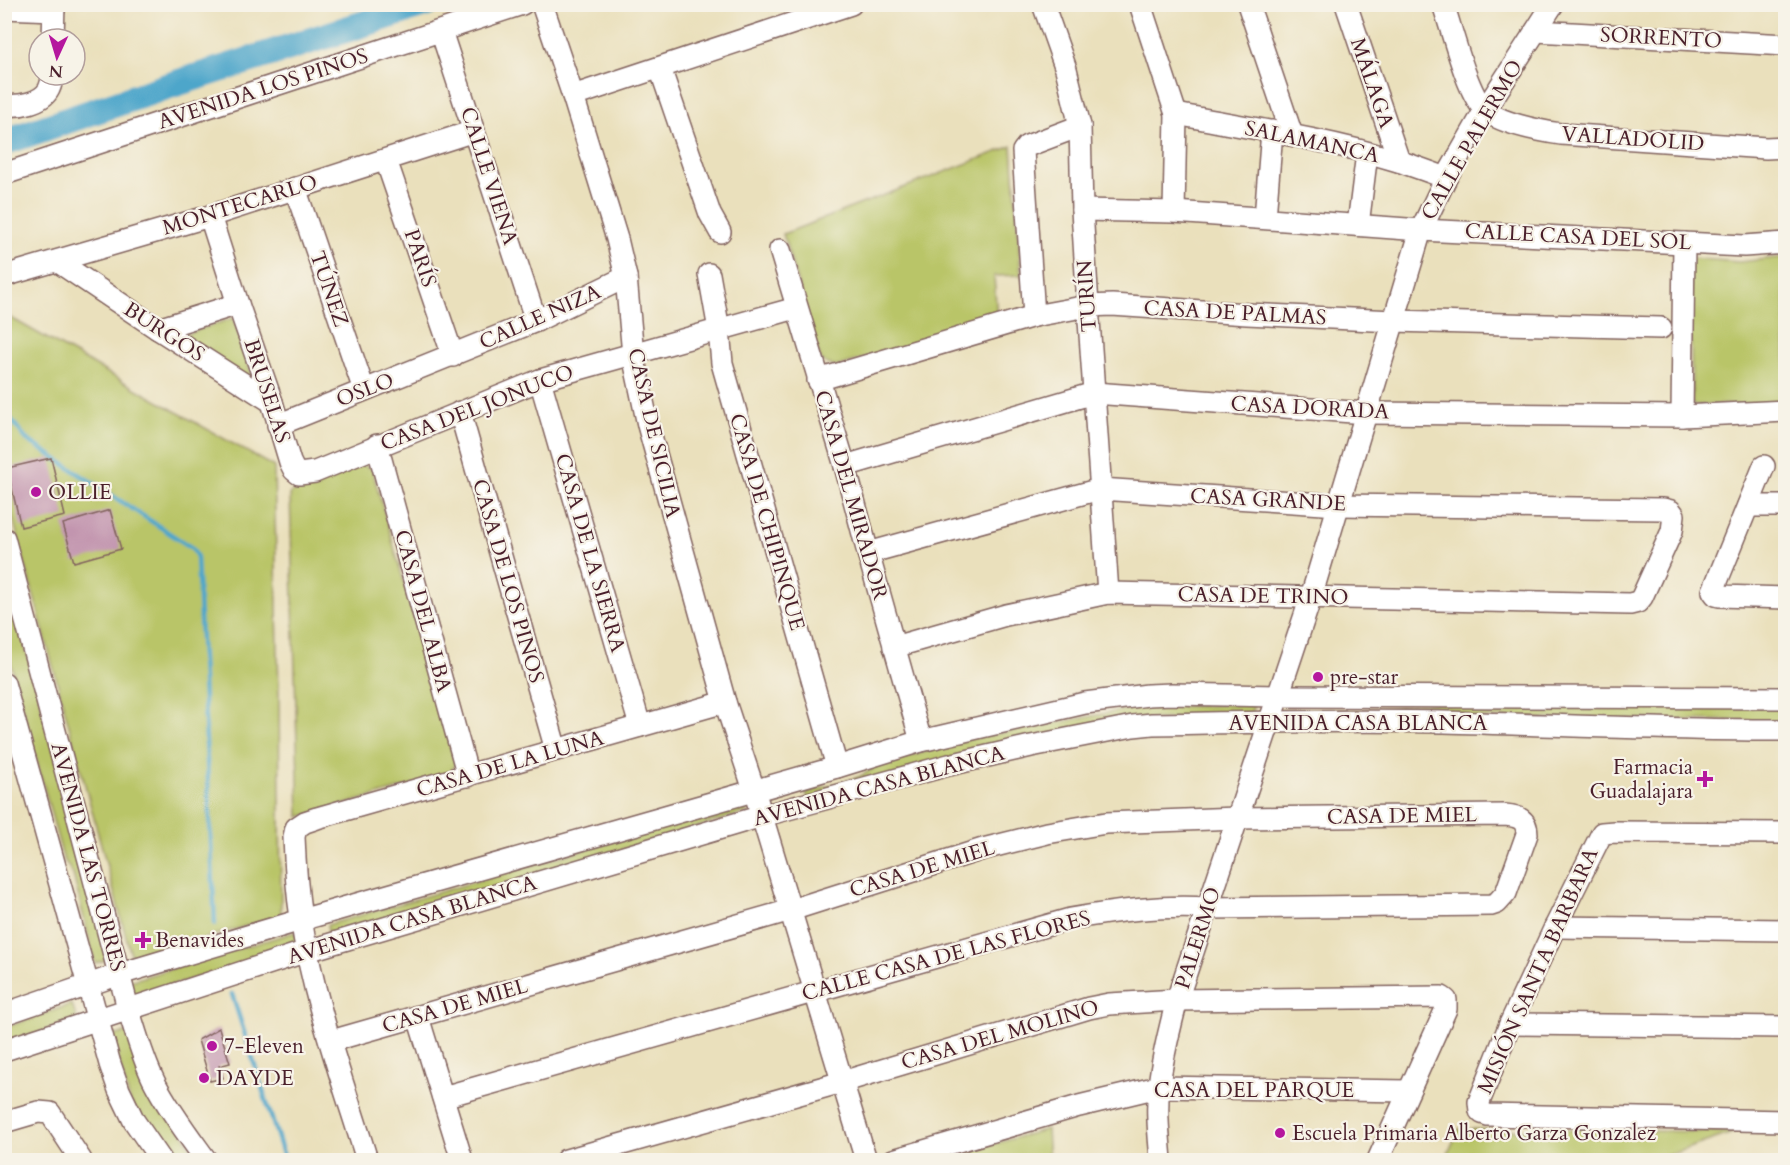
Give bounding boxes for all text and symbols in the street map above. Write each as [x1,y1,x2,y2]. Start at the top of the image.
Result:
street label: SORRENTO [1599,20,1723,56]
north arrow [27,27,87,87]
street label: MÁLAGA [1343,34,1401,132]
street label: AVENIDA LOS PINOS [154,41,372,137]
street label: CALLE PALERMO [1414,55,1530,225]
text: N [48,60,64,82]
street label: CALLE VIENA [453,103,525,249]
street label: SALAMANCA [1242,114,1382,170]
street label: VALLADOLID [1561,120,1705,158]
street label: MONTECARLO [159,168,321,242]
street label: CALLE CASA DEL SOL [1464,217,1692,257]
street label: PARÍS [397,225,443,291]
street label: TÚNEZ [303,247,356,331]
street label: TURÍN [1070,259,1104,333]
street label: CALLE NIZA [475,277,605,357]
street label: CASA DE PALMAS [1143,294,1327,332]
street label: BURGOS [118,295,210,369]
street label: BRUSELAS [237,335,297,447]
street label: CASA DE SICILIA [620,345,688,521]
street label: CASA DEL JONUCO [376,358,578,458]
street label: OSLO [332,366,398,414]
street label: CASA DEL MIRADOR [807,387,895,604]
street label: CASA DORADA [1230,389,1390,427]
street label: CASA DE CHIPINQUE [722,410,812,634]
street label: CASA DE LA SIERRA [548,450,632,656]
street label: CASA DE LOS PINOS [465,476,551,686]
place label: OLLIE [48,478,112,507]
street label: CASA GRANDE [1189,481,1347,519]
marker: OLLIE [29,485,43,499]
street label: CASA DEL ALBA [387,526,459,696]
street label: CASA DE TRINO [1177,580,1349,612]
place label: pre-star [1330,663,1398,692]
marker: pre-star [1311,670,1325,684]
street label: AVENIDA CASA BLANCA [1229,709,1488,738]
street label: CASA DE LA LUNA [413,723,607,805]
street label: AVENIDA CASA BLANCA [750,738,1008,834]
street label: AVENIDA LAS TORRES [43,739,133,975]
place label: Farmacia Guadalajara [1589,753,1693,806]
marker: Farmacia Guadalajara [1698,772,1712,786]
street label: CASA DE MIEL [1327,800,1478,832]
street label: CASA DE MIEL [846,833,998,905]
street label: MISIÓN SANTA BARBARA [1470,843,1605,1099]
street label: AVENIDA CASA BLANCA [284,868,540,972]
street label: PALERMO [1168,883,1228,993]
street label: CALLE CASA DE LAS FLORES [799,904,1093,1008]
place label: Benavides [155,926,244,955]
marker: Benavides [136,933,150,947]
street label: CASA DE MIEL [379,971,532,1041]
street label: CASA DEL MOLINO [898,993,1102,1077]
place label: 7-Eleven [224,1032,304,1061]
marker: 7-Eleven [205,1039,219,1053]
place label: DAYDE [216,1064,294,1093]
marker: DAYDE [197,1071,211,1085]
street label: CASA DEL PARQUE [1154,1076,1354,1105]
place label: Escuela Primaria Alberto Garza Gonzalez [1292,1119,1657,1148]
marker: Escuela Primaria Alberto Garza Gonzalez [1273,1126,1287,1140]

